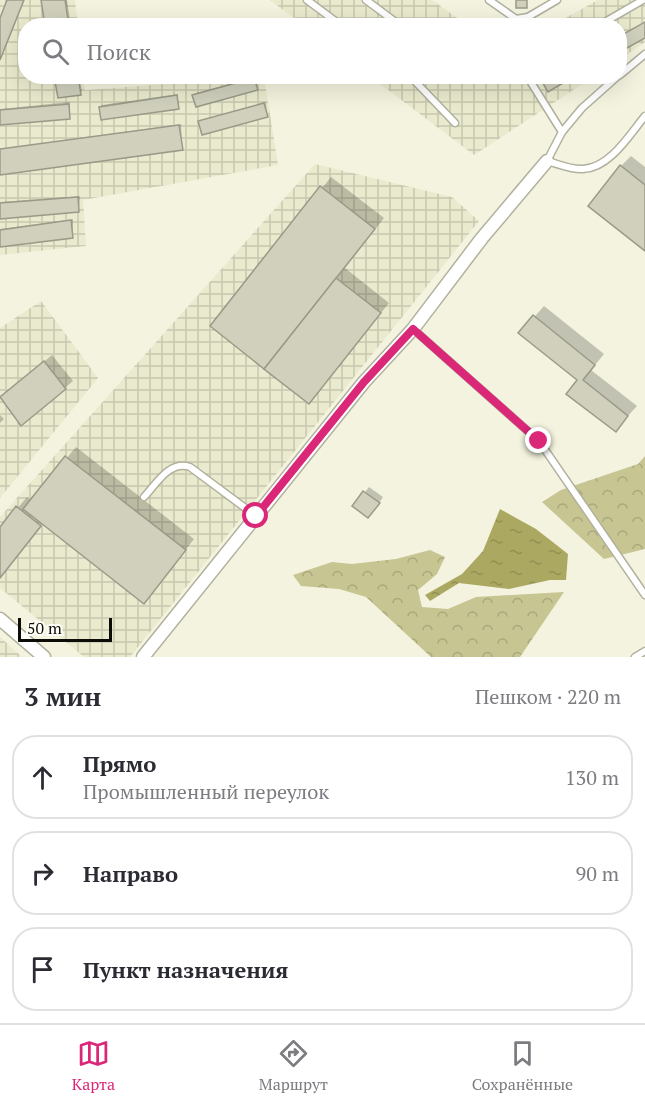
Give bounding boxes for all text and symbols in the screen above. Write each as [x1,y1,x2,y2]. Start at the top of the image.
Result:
search box [18,18,627,84]
icon: search [39,35,72,68]
text: Поиск [87,37,151,66]
route end [525,427,551,453]
route start [242,502,268,528]
scale bar [18,615,112,642]
text: 50 m [27,617,62,639]
text: 3 мин [24,679,101,713]
text: Пешком · 220 m [475,683,621,710]
text: Прямо [83,749,156,778]
icon: ahead [26,761,59,794]
text: 130 m [565,764,619,791]
text: Промышленный переулок [83,778,329,805]
icon: right [26,857,59,890]
text: Направо [83,859,178,888]
text: 90 m [576,860,619,887]
icon: arrive [26,953,59,986]
text: Пункт назначения [83,955,288,984]
tab: Карта [72,1037,115,1095]
tab: Маршрут [259,1037,328,1095]
tab: Сохранённые [472,1037,573,1095]

